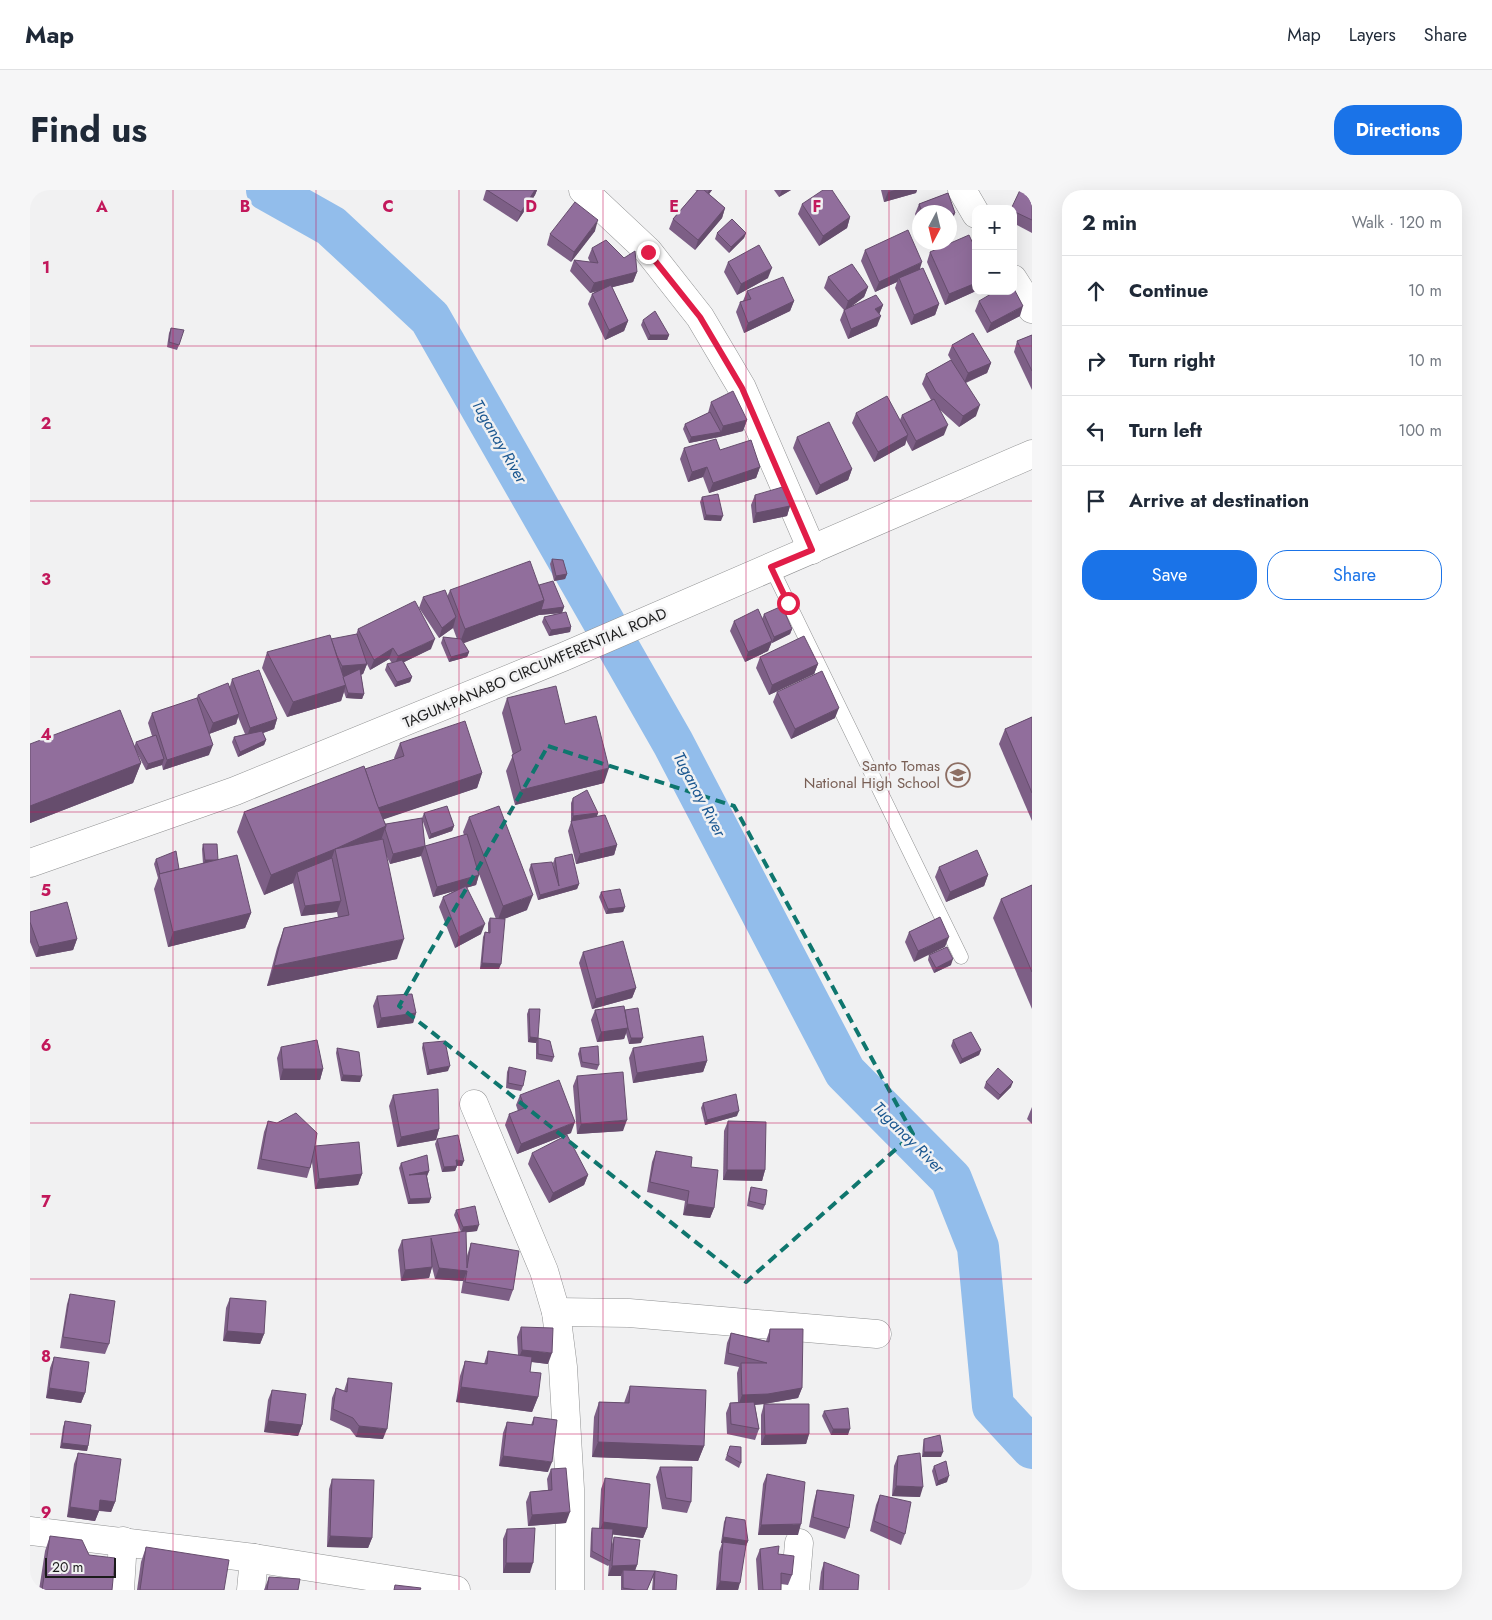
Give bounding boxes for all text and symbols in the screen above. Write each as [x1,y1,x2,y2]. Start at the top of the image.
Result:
text: Map [25,17,74,52]
text: Map [1287,22,1321,48]
text: Layers [1349,22,1396,48]
text: Share [1424,22,1467,48]
text: Find us [30,105,147,155]
button: Directions [1334,105,1462,155]
text: A [95,195,108,218]
text: B [240,195,250,218]
text: C [382,195,394,218]
text: D [525,195,537,218]
text: E [669,195,679,218]
text: F [813,195,821,218]
north arrow [912,205,957,250]
map controls [972,205,1017,295]
button: + [972,205,1017,250]
text: 2 min [1082,208,1137,238]
text: Walk · 120 m [1352,211,1442,234]
route end [637,241,660,264]
button: − [972,250,1017,295]
text: 1 [42,256,50,279]
icon: ahead [1082,277,1110,305]
text: Continue [1129,277,1208,304]
text: 10 m [1408,279,1442,302]
icon: right [1082,347,1110,375]
text: Turn right [1129,347,1215,374]
text: 10 m [1408,349,1442,372]
water label: Tuganay River [466,395,534,489]
text: 2 [41,412,51,435]
icon: left [1082,417,1110,445]
text: Turn left [1129,417,1202,444]
text: 100 m [1398,419,1442,442]
icon: arrive [1082,487,1110,515]
text: Arrive at destination [1129,487,1309,514]
button: Save [1082,550,1257,600]
button: Share [1267,550,1442,600]
text: 3 [41,568,51,591]
route start [777,592,800,615]
street label: TAGUM-PANABO CIRCUMFERENTIAL ROAD [400,602,670,734]
text: 4 [40,723,52,746]
water label: Tuganay River [668,748,732,842]
place label: Santo Tomas National High School [804,755,940,794]
school or university icon: Santo Tomas National High School [945,762,971,788]
text: 5 [41,879,51,902]
text: 6 [41,1034,51,1057]
water label: Tuganay River [868,1096,951,1180]
text: 7 [41,1190,51,1213]
text: 8 [41,1345,51,1368]
text: 9 [41,1501,51,1524]
scale bar [45,1555,116,1578]
text: 20 m [52,1557,84,1577]

